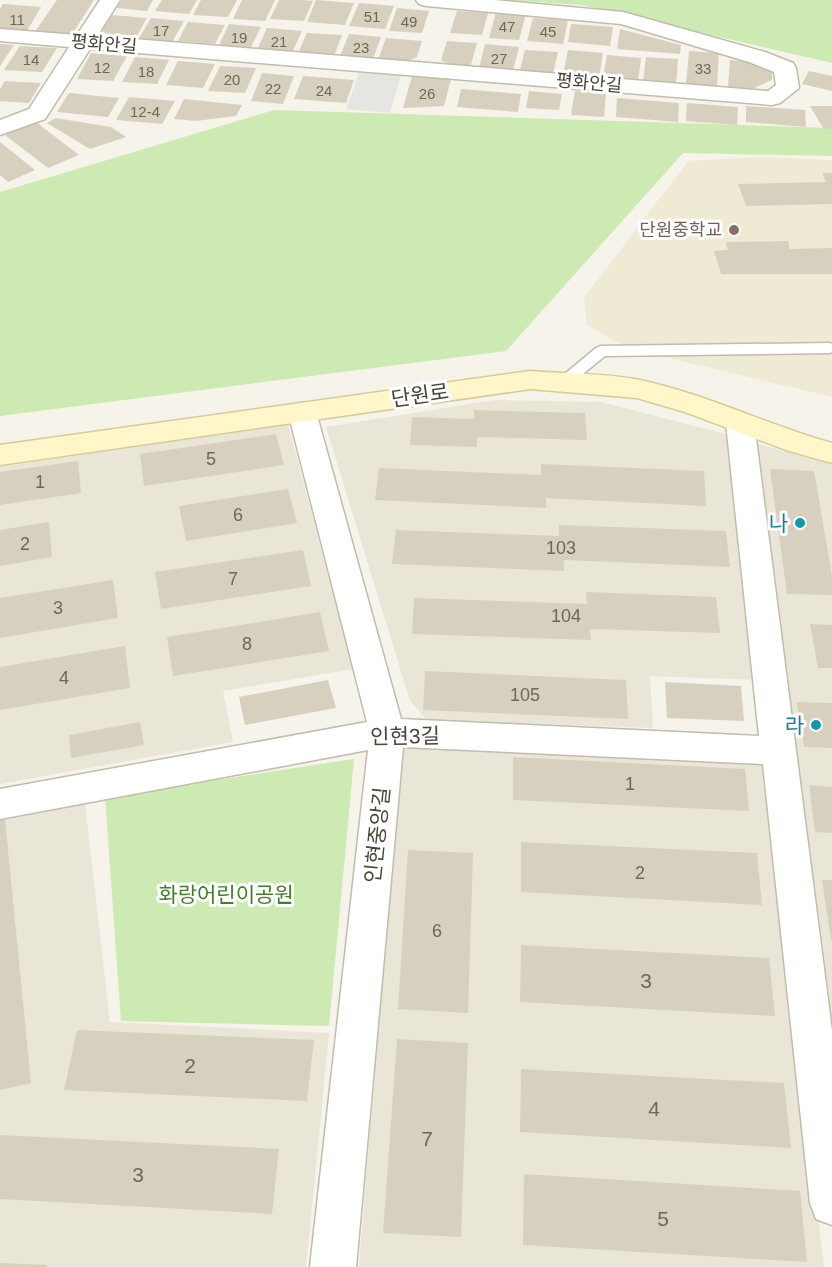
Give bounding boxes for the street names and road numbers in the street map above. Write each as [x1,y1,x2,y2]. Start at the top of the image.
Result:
street label: 평화안길 [70,31,138,57]
street label: 평화안길 [555,70,623,96]
street label: 단원로 [390,380,450,410]
street label: 인현3길 [370,724,440,748]
street label: 인현중앙길 [361,786,393,884]

